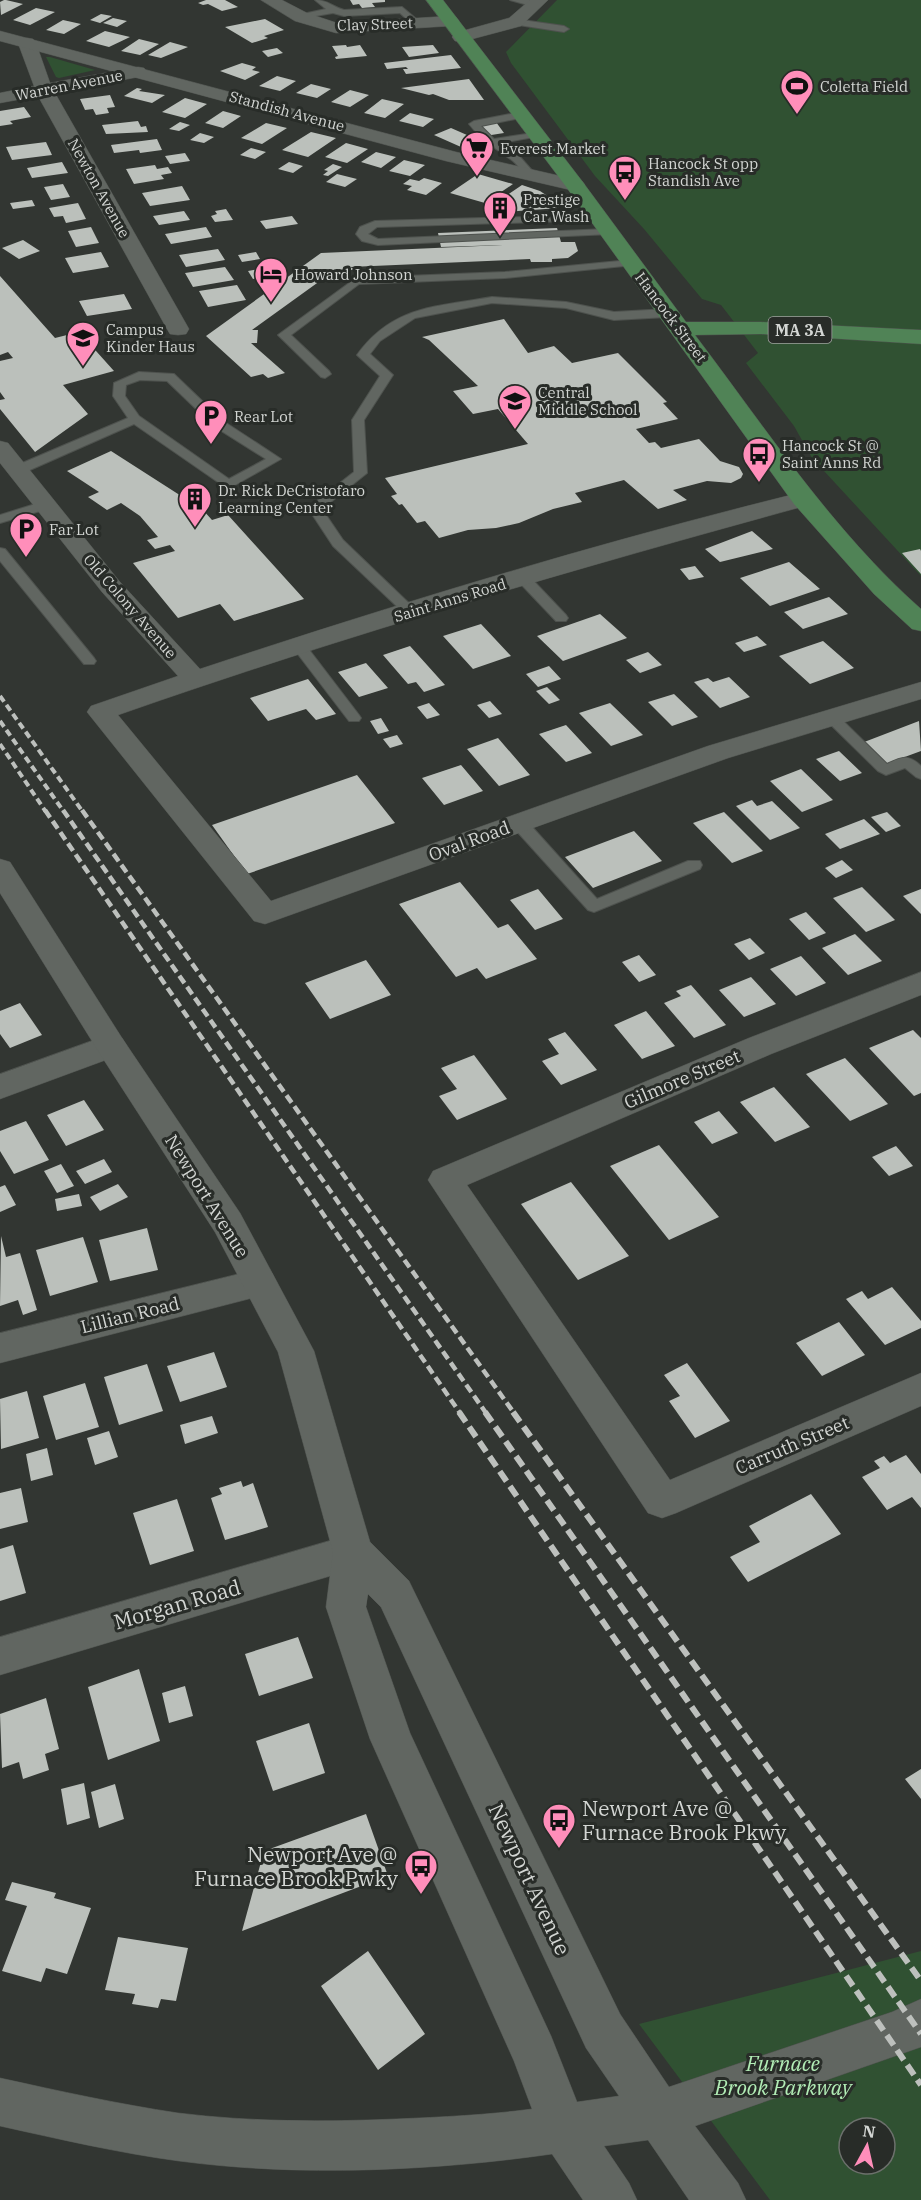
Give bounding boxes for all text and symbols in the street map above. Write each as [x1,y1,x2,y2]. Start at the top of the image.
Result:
street label: Clay Street [337,13,413,35]
street label: Warren Avenue [14,65,124,105]
sports icon: Coletta Field [779,68,815,115]
place label: Coletta Field [820,77,908,96]
street label: Standish Avenue [227,86,347,136]
supermarket icon: Everest Market [459,130,495,177]
street label: Newton Avenue [64,135,134,241]
place label: Everest Market [500,139,606,158]
bus stop icon: Hancock St opp Standish Ave [607,154,643,201]
place label: Hancock St opp Standish Ave [648,154,758,190]
building icon: Prestige Car Wash [482,190,518,237]
place label: Prestige Car Wash [523,190,589,226]
hotel icon: Howard Johnson [253,256,289,303]
place label: Howard Johnson [294,265,413,284]
street label: Hancock Street [631,268,711,366]
road number: MA 3A [768,317,832,343]
school or university icon: Campus Kinder Haus [65,320,101,367]
place label: Campus Kinder Haus [106,320,195,356]
school or university icon: Central Middle School [497,383,533,430]
place label: Central Middle School [538,383,638,419]
parking icon: Rear Lot [193,398,229,445]
place label: Rear Lot [234,407,293,426]
bus stop icon: Hancock St @ Saint Anns Rd [741,436,777,483]
place label: Hancock St @ Saint Anns Rd [782,436,881,472]
building icon: Dr. Rick DeCristofaro Learning Center [177,481,213,528]
place label: Dr. Rick DeCristofaro Learning Center [218,481,365,517]
parking icon: Far Lot [8,511,44,558]
place label: Far Lot [49,520,99,539]
street label: Old Colony Avenue [79,550,181,662]
street label: Saint Anns Road [392,574,508,626]
street label: Oval Road [425,816,513,866]
street label: Gilmore Street [621,1044,743,1114]
street label: Newport Avenue [160,1130,254,1262]
street label: Lillian Road [78,1292,182,1338]
street label: Carruth Street [732,1411,852,1479]
street label: Morgan Road [110,1572,244,1635]
place label: Newport Ave @ Furnace Brook Pkwy [582,1794,787,1846]
street label: Newport Avenue [483,1799,577,1959]
bus stop icon: Newport Ave @ Furnace Brook Pkwy [541,1802,577,1849]
place label: Newport Ave @ Furnace Brook Pwky [194,1840,399,1892]
bus stop icon: Newport Ave @ Furnace Brook Pwky [403,1848,439,1895]
park label: Furnace Brook Parkway [713,2049,854,2101]
north arrow [837,2116,897,2176]
text: N [861,2120,877,2142]

